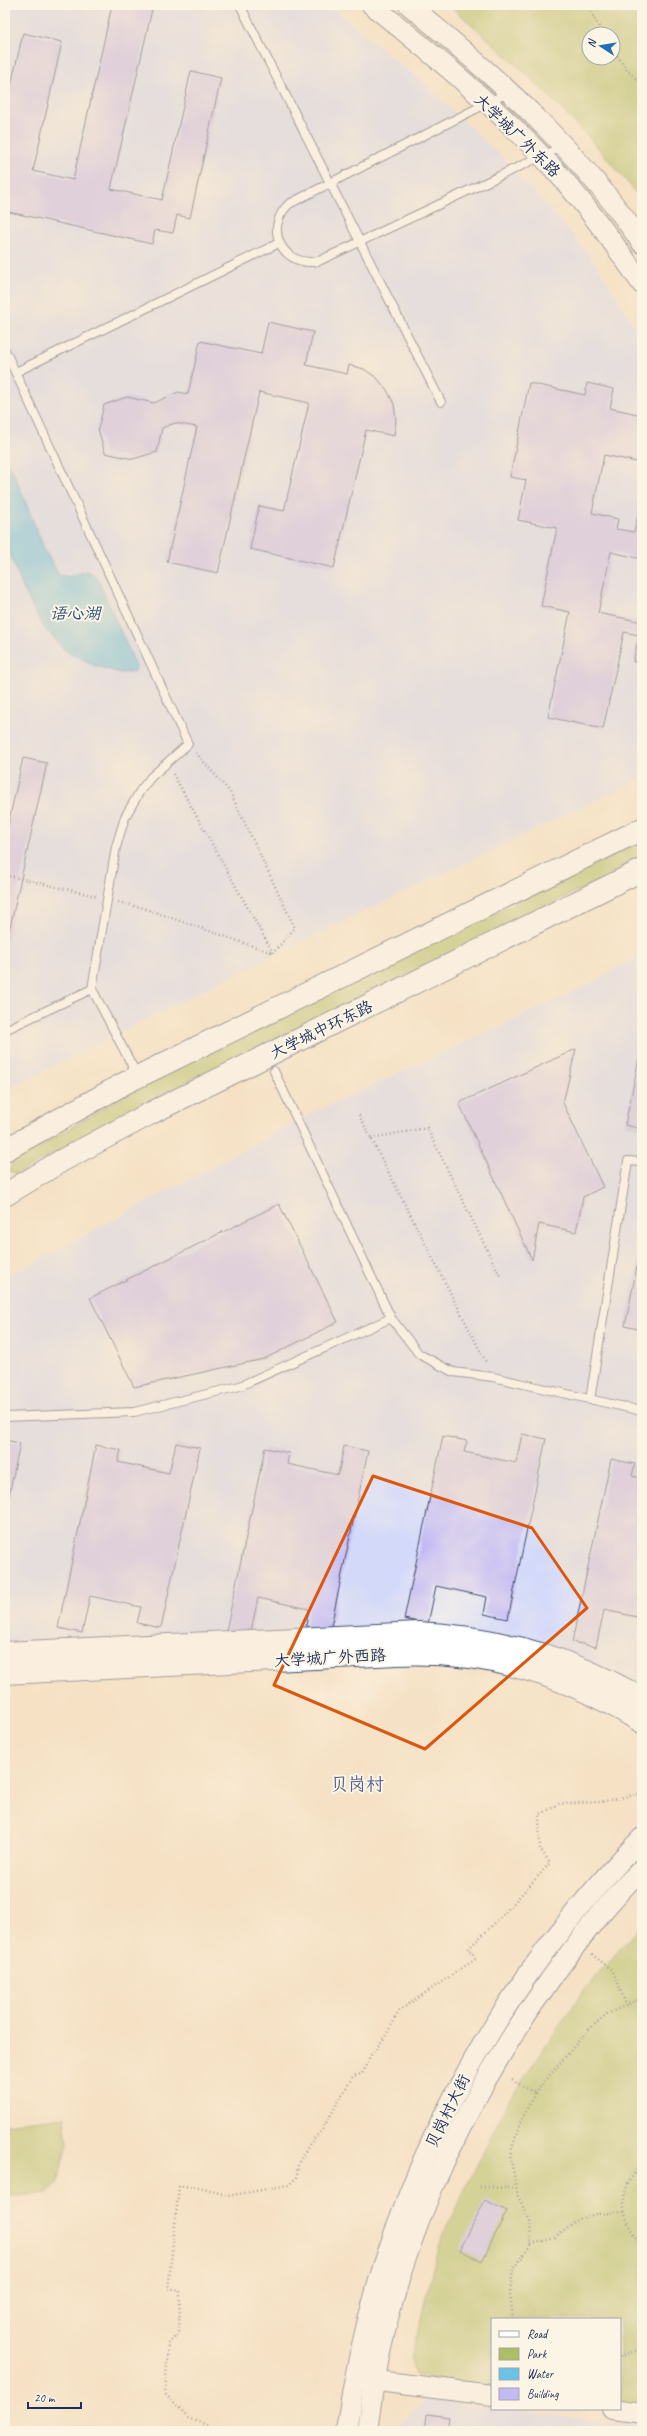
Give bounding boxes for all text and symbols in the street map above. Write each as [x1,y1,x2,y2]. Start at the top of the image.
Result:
north arrow [581,26,621,66]
text: N [584,37,599,49]
street label: 大学城广外东路 [470,90,565,182]
water label: 语心湖 [50,603,102,624]
street label: 大学城中环东路 [267,996,376,1063]
street label: 大学城广外西路 [274,1645,387,1671]
district label: 贝岗村 [330,1773,384,1795]
street label: 贝岗村大街 [421,2071,474,2152]
legend [491,2318,621,2410]
text: Road [527,2326,549,2342]
text: Park [527,2346,548,2362]
text: Water [527,2366,555,2382]
scale bar [28,2384,81,2410]
text: Building [527,2386,559,2402]
text: 20 m [34,2390,56,2406]

